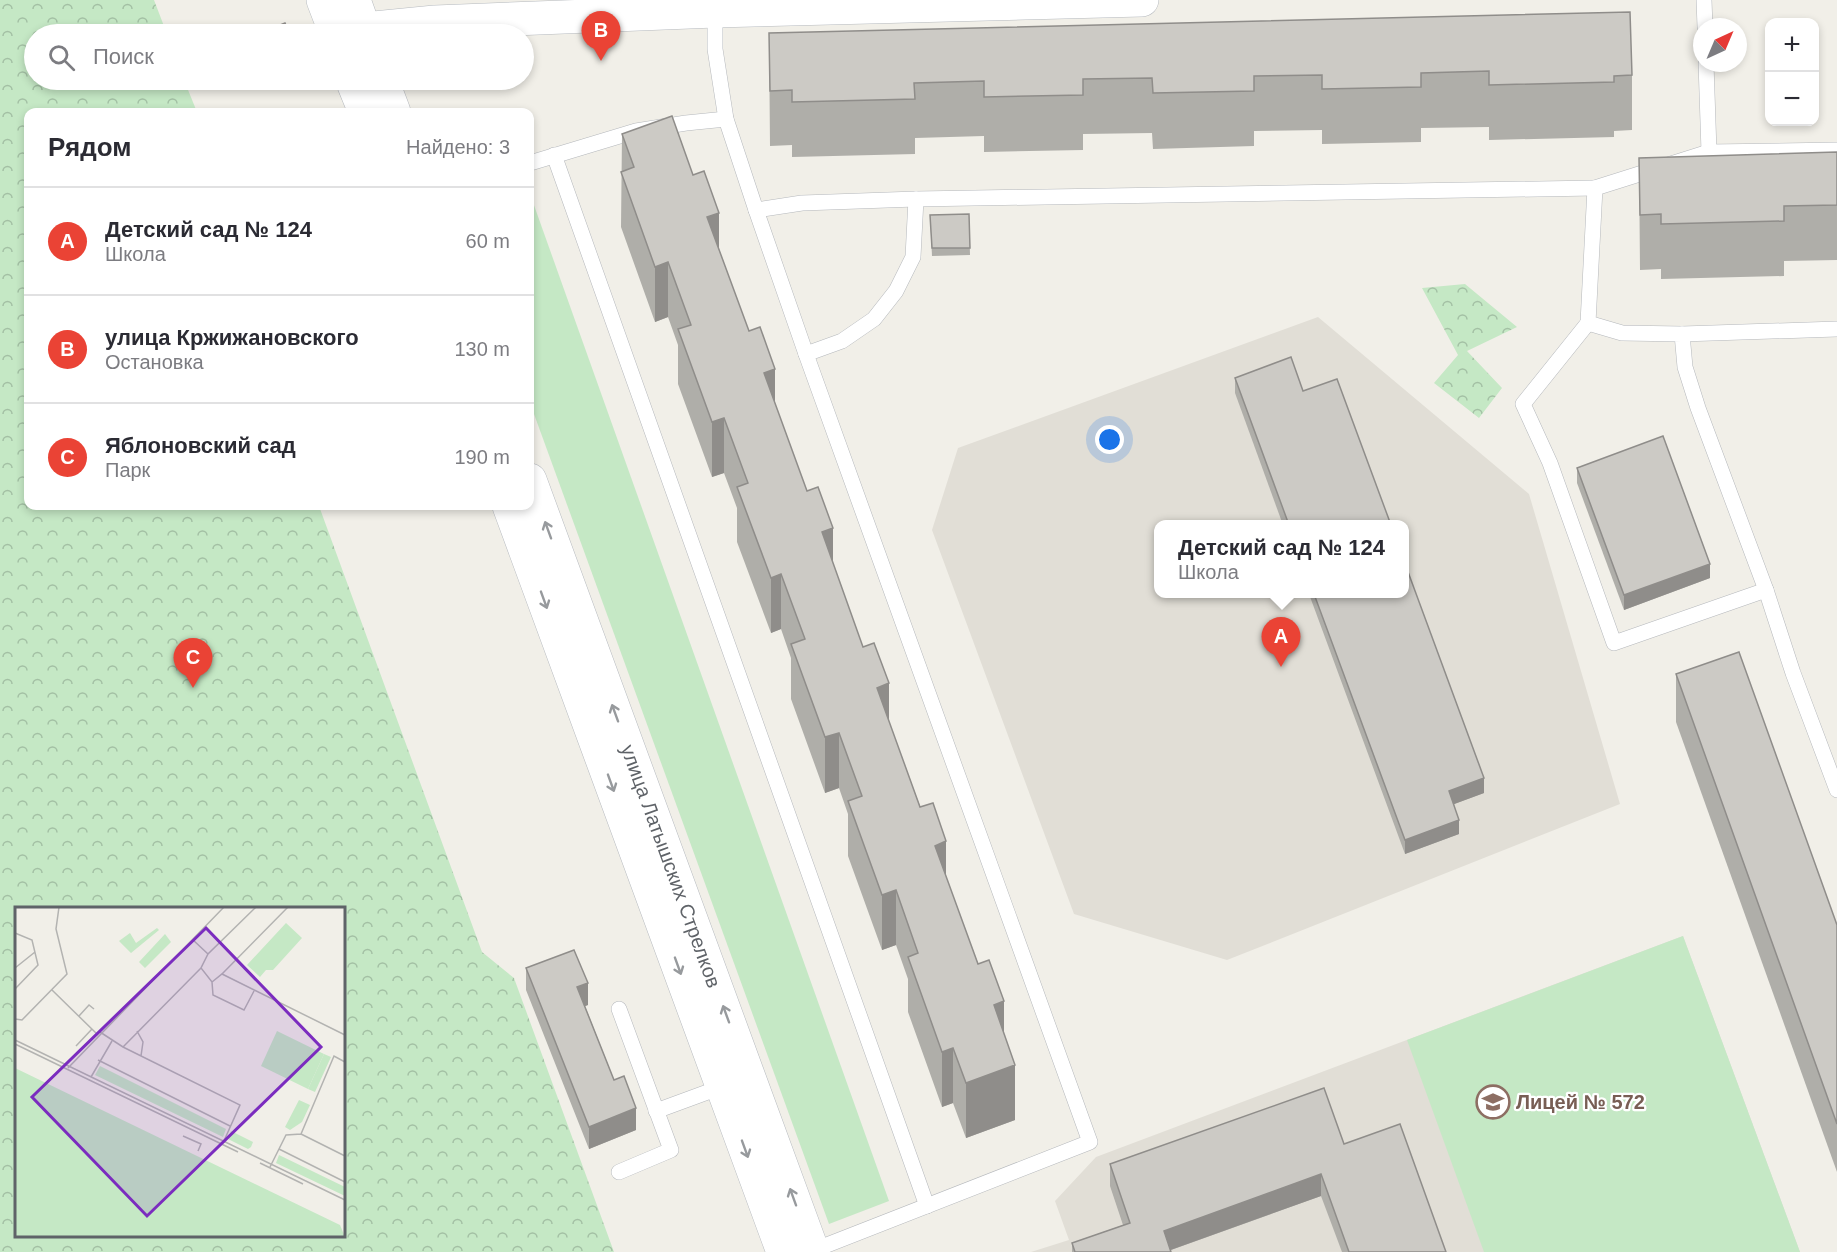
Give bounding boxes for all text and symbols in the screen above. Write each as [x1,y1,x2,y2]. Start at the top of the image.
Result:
pin: B [582,11,620,61]
north arrow [1693,18,1747,72]
map controls [1765,18,1819,126]
button: + [1765,18,1819,72]
search box [24,24,534,90]
icon: search [45,41,78,74]
text: Поиск [93,44,154,69]
button: − [1765,72,1819,126]
text: Рядом [48,132,131,162]
text: Найдено: 3 [406,136,510,158]
text: Детский сад № 124 [105,217,312,242]
text: A [60,230,75,252]
text: 60 m [466,230,510,252]
text: Школа [105,243,166,265]
text: улица Кржижановского [105,325,359,350]
text: B [60,338,75,360]
text: 130 m [454,338,510,360]
text: Остановка [105,351,204,373]
your location [1095,425,1124,454]
text: Яблоновский сад [105,433,296,458]
text: C [60,446,75,468]
text: 190 m [454,446,510,468]
text: Парк [105,459,150,481]
popup [1154,520,1409,598]
one-way arrow [541,521,552,540]
text: Детский сад № 124 [1178,535,1385,560]
text: Школа [1178,561,1239,583]
one-way arrow [539,590,550,609]
pin: A [1262,618,1300,667]
pin: C [174,638,212,688]
one-way arrow [608,704,619,723]
street label: улица Латышских Стрелков [617,741,725,991]
one-way arrow [606,773,617,792]
inset map [15,907,345,1237]
one-way arrow [674,956,685,975]
one-way arrow [719,1005,730,1024]
school or university icon: Лицей № 572 [1475,1084,1511,1120]
place label: Лицей № 572 [1516,1091,1645,1113]
one-way arrow [741,1139,752,1158]
one-way arrow [786,1188,797,1207]

